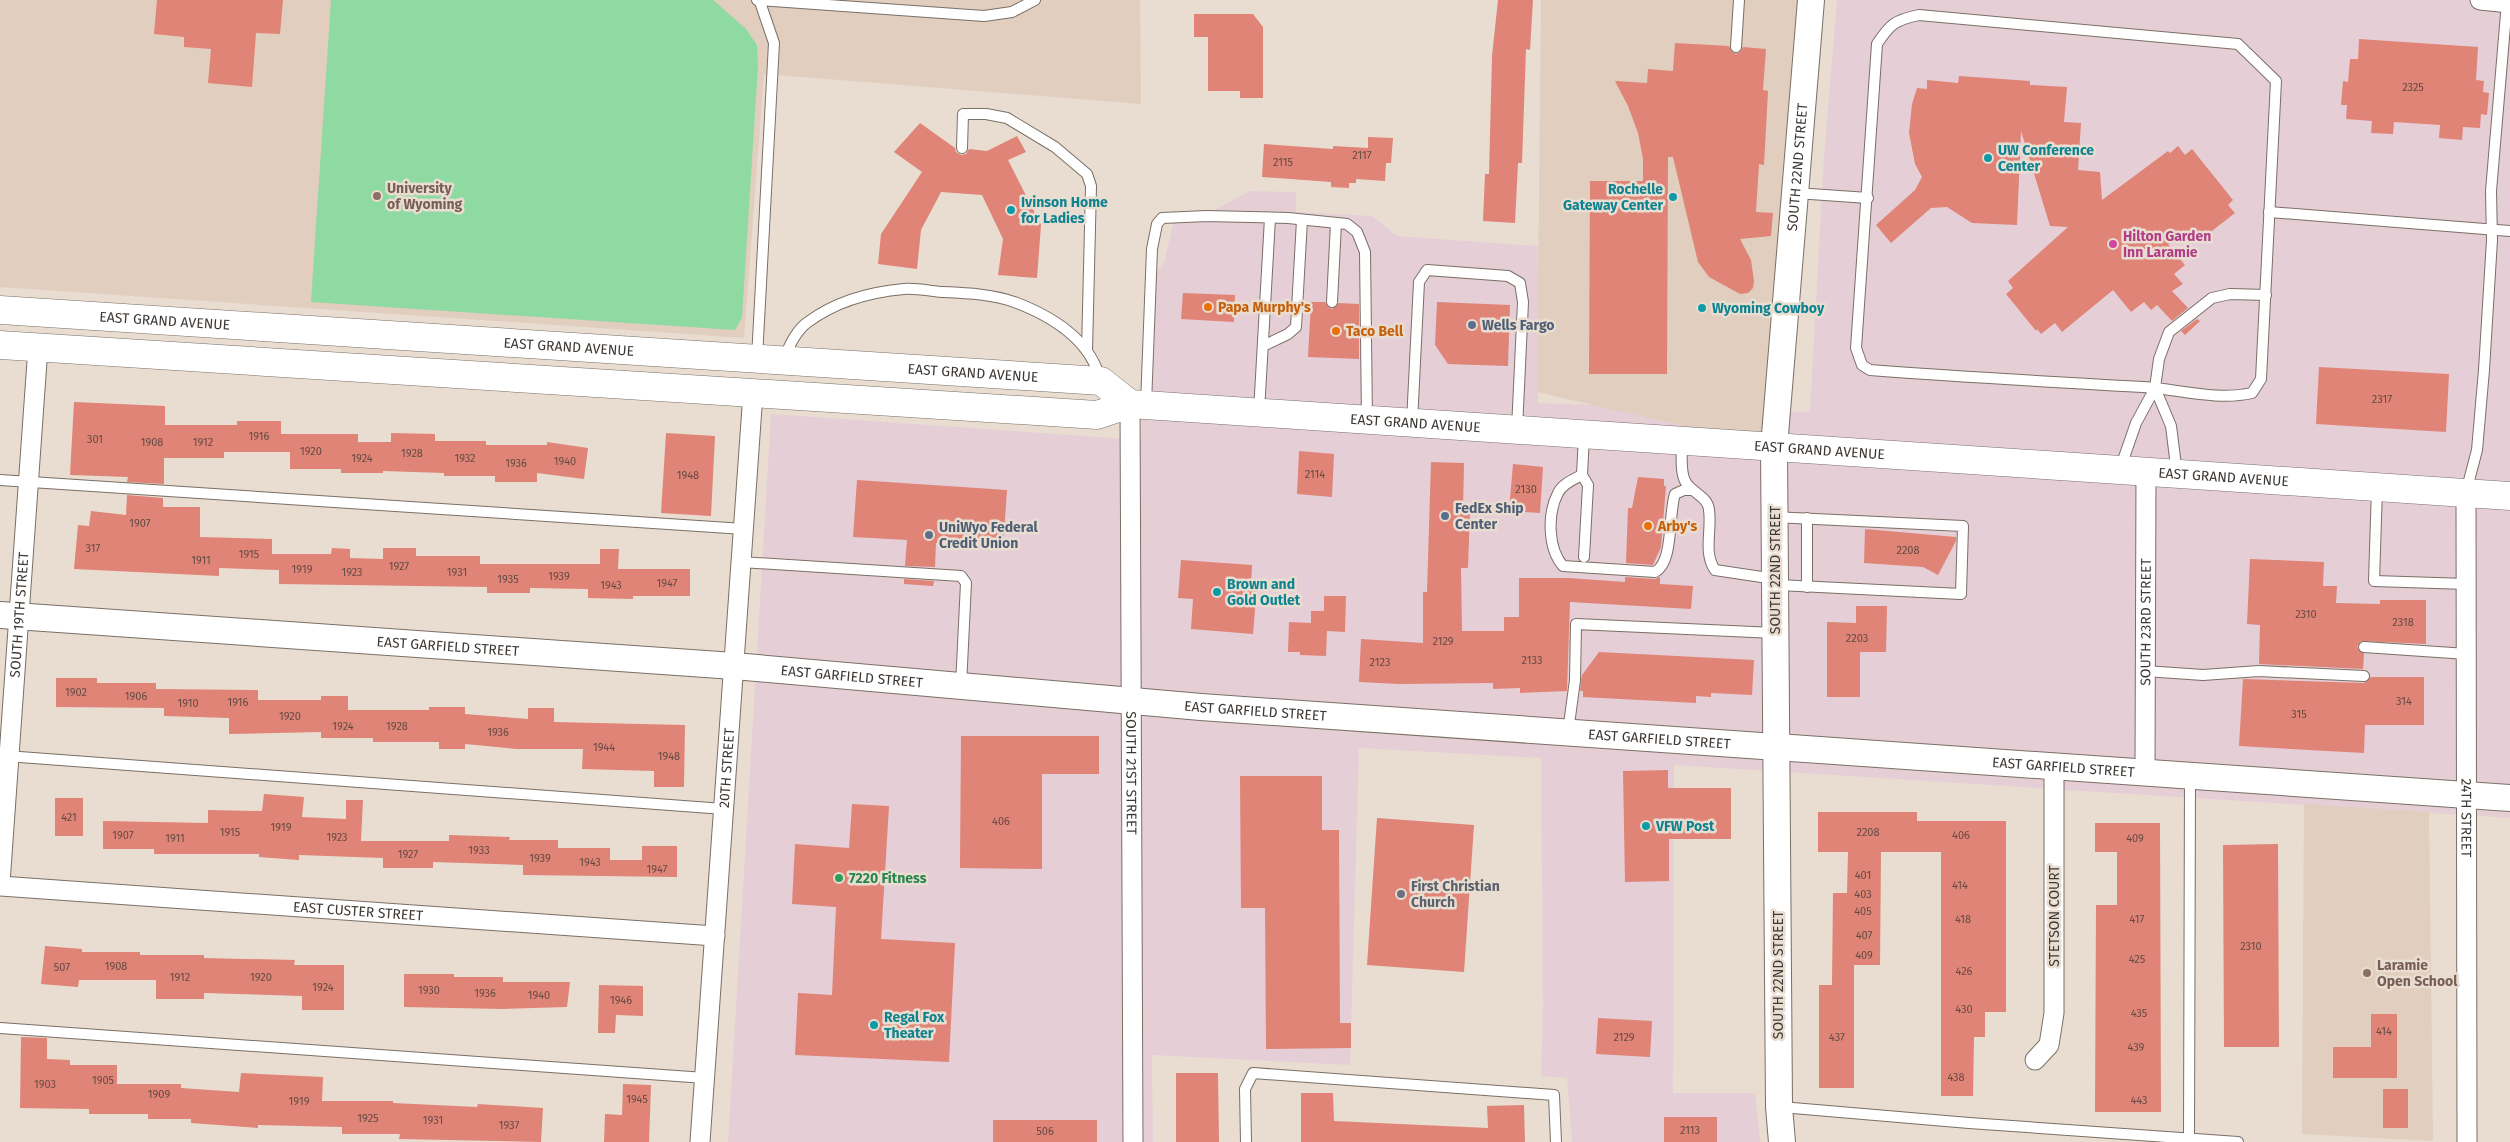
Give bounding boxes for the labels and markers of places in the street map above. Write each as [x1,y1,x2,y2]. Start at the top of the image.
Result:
place label: UW Conference Center [1998,142,2094,175]
marker: UW Conference Center [1982,152,1994,164]
place label: University of Wyoming [387,180,463,213]
place label: Rochelle Gateway Center [1563,181,1663,214]
marker: University of Wyoming [371,190,383,202]
marker: Rochelle Gateway Center [1667,191,1679,203]
place label: Ivinson Home for Ladies [1021,194,1108,227]
marker: Ivinson Home for Ladies [1005,204,1017,216]
place label: Hilton Garden Inn Laramie [2123,228,2211,261]
marker: Hilton Garden Inn Laramie [2107,238,2119,250]
place label: Papa Murphy's [1218,299,1311,316]
place label: Wyoming Cowboy [1712,300,1825,317]
marker: Papa Murphy's [1202,301,1214,313]
marker: Wyoming Cowboy [1696,302,1708,314]
place label: Wells Fargo [1482,317,1555,334]
marker: Wells Fargo [1466,319,1478,331]
place label: Taco Bell [1346,323,1404,340]
marker: Taco Bell [1330,325,1342,337]
place label: FedEx Ship Center [1455,500,1524,533]
marker: FedEx Ship Center [1439,510,1451,522]
place label: Arby's [1657,518,1698,535]
place label: UniWyo Federal Credit Union [939,519,1038,552]
marker: Arby's [1642,520,1654,532]
marker: UniWyo Federal Credit Union [923,529,935,541]
place label: Brown and Gold Outlet [1227,576,1301,609]
marker: Brown and Gold Outlet [1211,586,1223,598]
place label: VFW Post [1655,818,1715,835]
marker: VFW Post [1640,820,1652,832]
place label: 7220 Fitness [849,870,927,887]
marker: 7220 Fitness [833,872,845,884]
place label: First Christian Church [1411,878,1500,911]
marker: First Christian Church [1395,888,1407,900]
place label: Laramie Open School [2377,957,2458,990]
marker: Laramie Open School [2361,967,2373,979]
place label: Regal Fox Theater [884,1009,945,1042]
marker: Regal Fox Theater [868,1019,880,1031]

